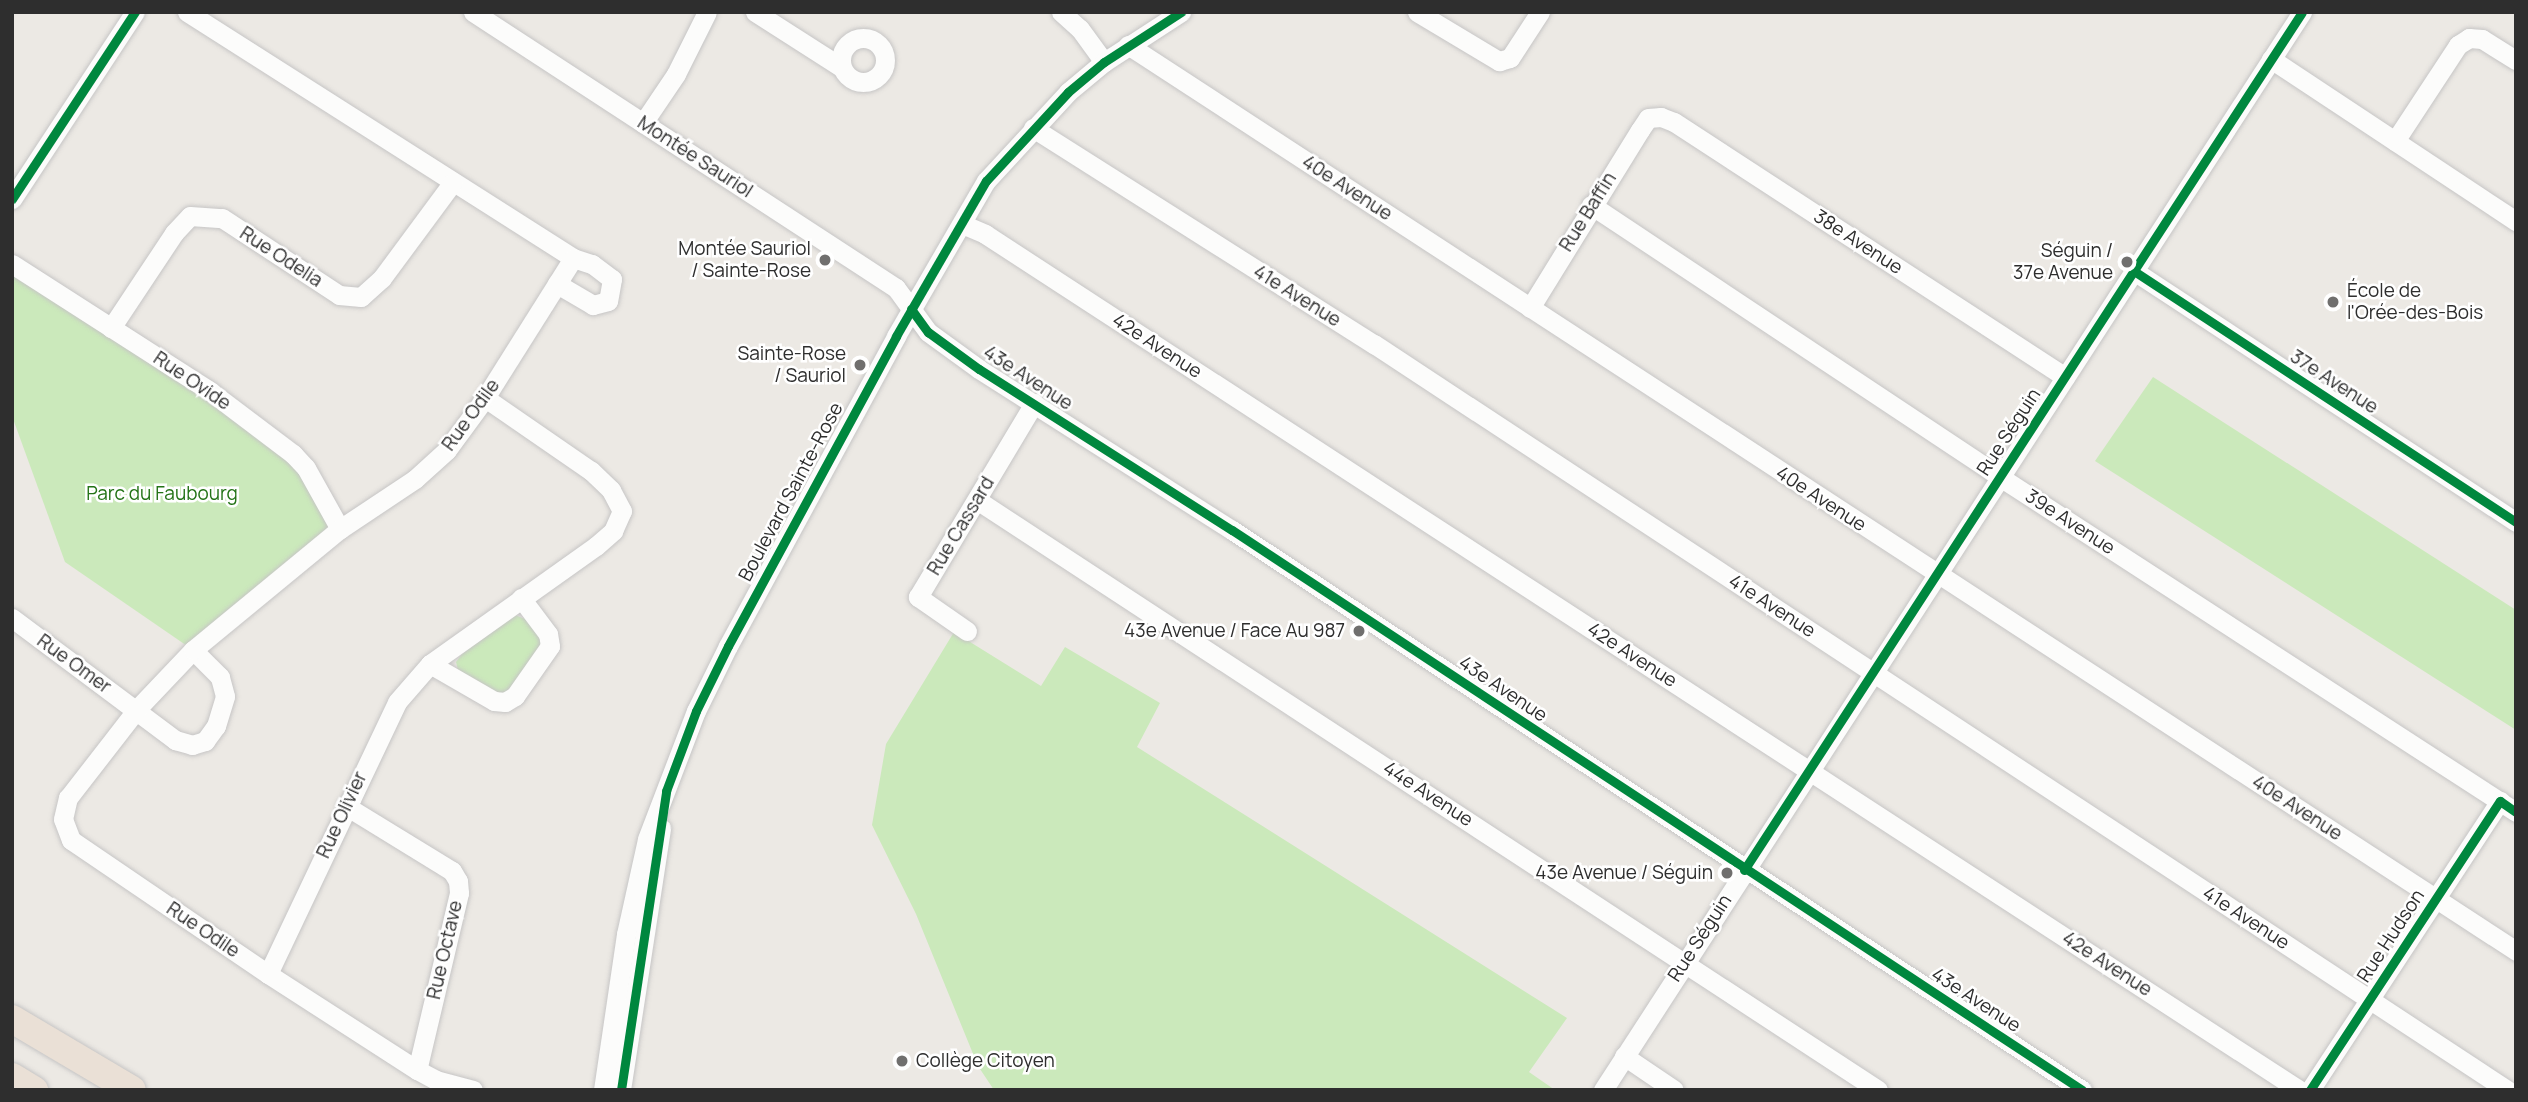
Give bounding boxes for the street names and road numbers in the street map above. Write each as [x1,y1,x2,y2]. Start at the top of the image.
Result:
street label: Montée Sauriol [633,111,757,203]
street label: 40e Avenue [1298,150,1396,226]
street label: Rue Baffin [1555,168,1621,256]
street label: 38e Avenue [1809,205,1907,279]
street label: Rue Odelia [235,222,327,292]
street label: 41e Avenue [1249,260,1345,332]
street label: 42e Avenue [1108,309,1206,383]
street label: 43e Avenue [979,341,1077,415]
street label: 37e Avenue [2286,345,2382,419]
street label: Rue Ovide [149,347,235,415]
street label: Rue Odile [437,375,505,455]
street label: Rue Séguin [1972,384,2046,480]
street label: Boulevard Sainte-Rose [734,399,848,585]
street label: 40e Avenue [1772,461,1870,537]
street label: Rue Cassard [923,473,999,579]
street label: 39e Avenue [2021,485,2119,559]
street label: 41e Avenue [1724,570,1820,642]
street label: 42e Avenue [1583,618,1681,692]
street label: Rue Omer [33,630,115,698]
street label: 43e Avenue [1454,651,1552,727]
street label: 44e Avenue [1379,757,1477,831]
street label: Rue Olivier [312,768,372,862]
street label: 40e Avenue [2248,770,2346,846]
street label: 41e Avenue [2198,882,2294,954]
street label: Rue Hudson [2353,885,2429,987]
street label: Rue Séguin [1663,890,1737,986]
street label: Rue Odile [162,897,244,963]
street label: Rue Octave [423,898,467,1002]
street label: 42e Avenue [2058,927,2156,1001]
street label: 43e Avenue [1927,963,2025,1037]

